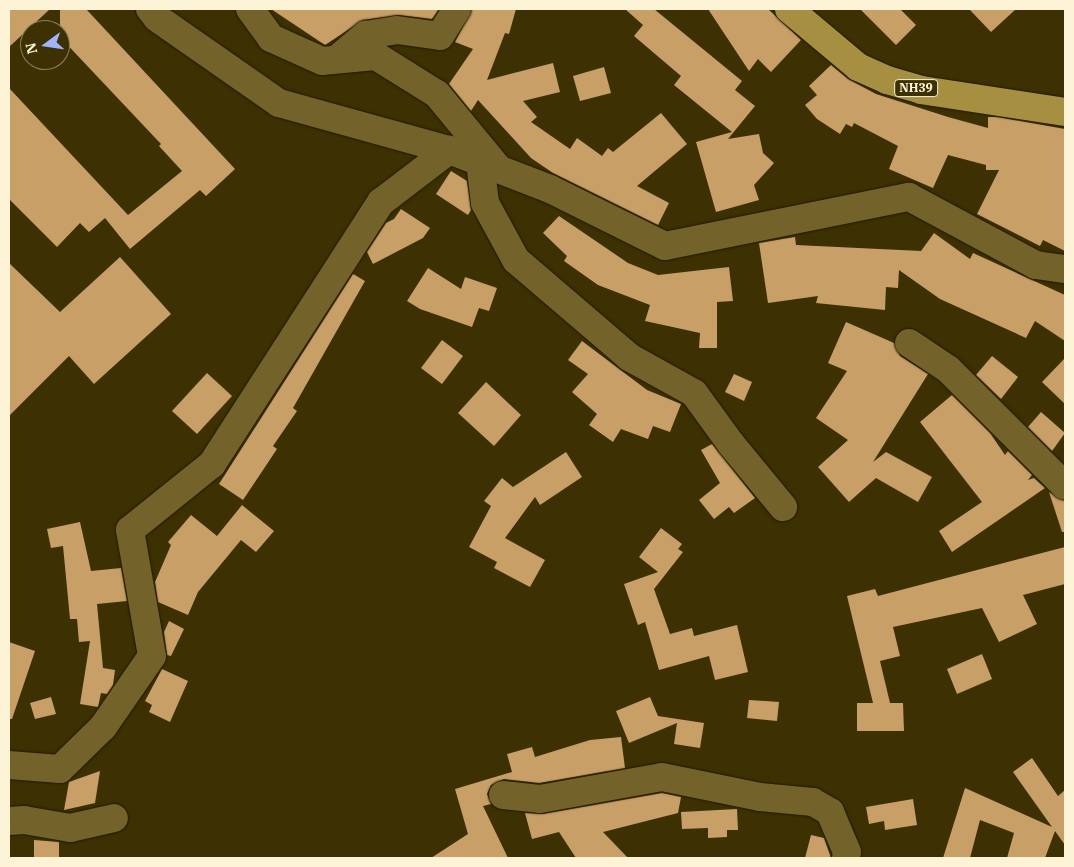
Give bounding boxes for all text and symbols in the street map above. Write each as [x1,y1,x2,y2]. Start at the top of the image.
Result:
north arrow [20,20,70,70]
text: N [21,41,41,56]
road number: NH39 [894,78,938,98]

